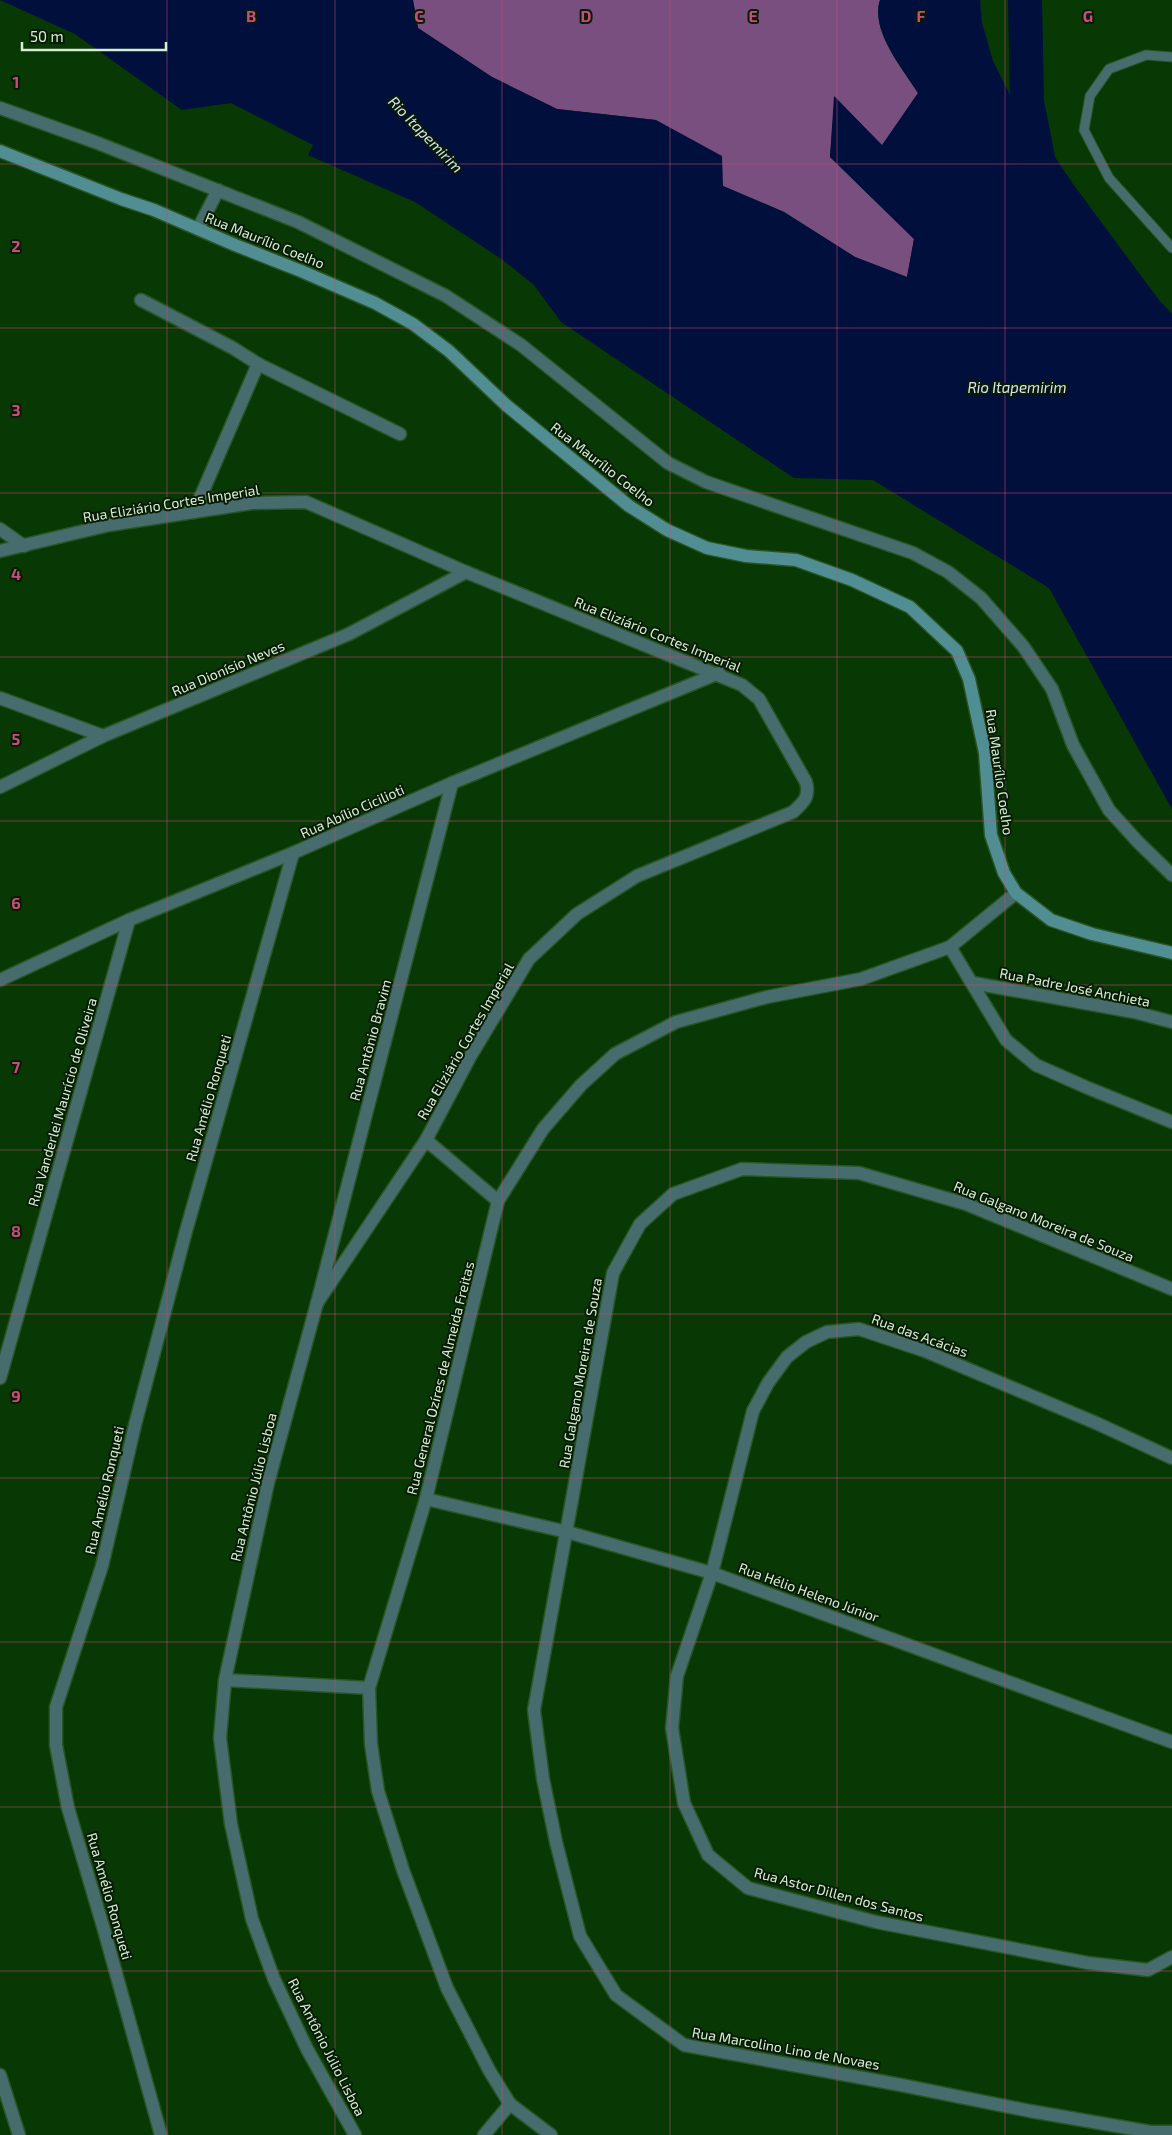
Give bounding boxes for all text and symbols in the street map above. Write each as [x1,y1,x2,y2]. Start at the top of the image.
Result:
text: B [246,6,256,25]
text: C [414,6,424,25]
text: D [581,6,592,25]
text: E [748,6,758,25]
text: F [917,6,926,25]
text: G [1083,6,1093,25]
scale bar [22,20,166,52]
text: 50 m [30,27,64,45]
text: 1 [13,72,19,91]
water label: Rio Itapemirim [385,92,467,176]
street label: Rua Maurílio Coelho [203,208,327,272]
text: 2 [11,236,21,255]
water label: Rio Itapemirim [967,378,1067,396]
text: 3 [11,400,21,419]
street label: Rua Maurílio Coelho [548,418,658,510]
street label: Rua Eliziário Cortes Imperial [82,481,261,525]
text: 4 [11,564,21,583]
street label: Rua Eliziário Cortes Imperial [572,593,745,676]
street label: Rua Dionísio Neves [169,637,287,699]
street label: Rua Maurílio Coelho [983,708,1017,836]
text: 5 [12,729,21,748]
street label: Rua Abílio Cicilioti [297,780,407,842]
text: 6 [11,893,21,912]
street label: Rua Eliziário Cortes Imperial [413,959,517,1123]
street label: Rua Padre José Anchieta [998,964,1152,1010]
street label: Rua Antônio Bravim [346,977,394,1103]
street label: Rua Vanderlei Maurício de Oliveira [24,996,100,1208]
street label: Rua Amélio Ronqueti [182,1033,234,1163]
text: 7 [12,1057,21,1076]
street label: Rua Galgano Moreira de Souza [951,1177,1137,1265]
text: 8 [11,1221,21,1240]
street label: Rua General Ozíres de Almeida Freitas [403,1260,477,1496]
street label: Rua Galgano Moreira de Souza [555,1276,605,1470]
street label: Rua das Acácias [869,1310,971,1360]
text: 9 [11,1386,21,1405]
street label: Rua Antônio Júlio Lisboa [226,1411,280,1563]
street label: Rua Amélio Ronqueti [81,1424,127,1556]
street label: Rua Hélio Heleno Júnior [736,1559,882,1625]
street label: Rua Amélio Ronqueti [84,1831,136,1961]
street label: Rua Astor Dillen dos Santos [752,1863,926,1925]
street label: Rua Antônio Júlio Lisboa [285,1975,369,2119]
street label: Rua Marcolino Lino de Novaes [691,2023,881,2073]

